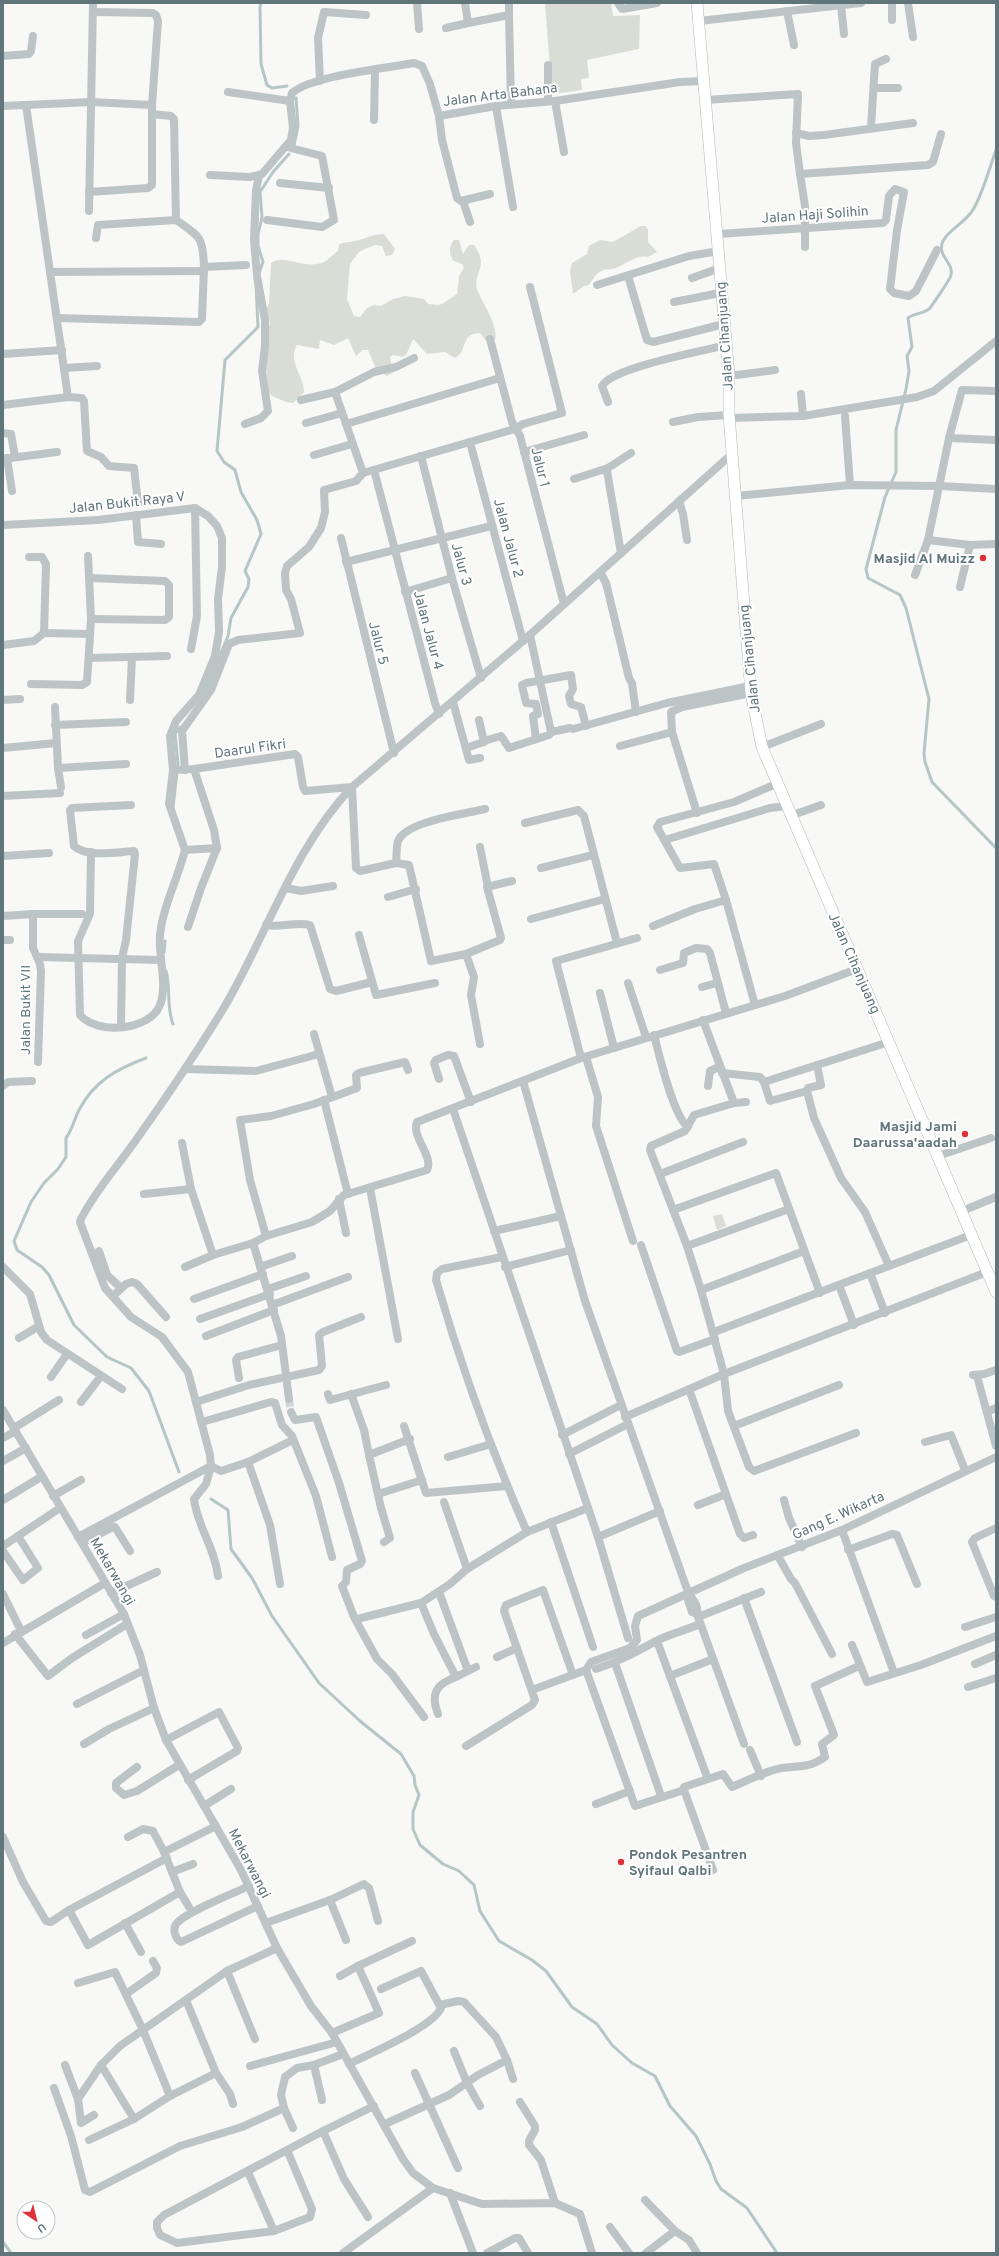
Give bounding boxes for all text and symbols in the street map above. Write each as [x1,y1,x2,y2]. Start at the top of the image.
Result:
street label: Jalan Arta Bahana [442,80,558,111]
street label: Jalan Haji Solihin [761,203,869,228]
street label: Jalan Cihanjuang [713,281,738,391]
street label: Jalur 1 [526,446,553,489]
street label: Jalan Bukit Raya V [68,489,186,518]
street label: Jalan Jalur 2 [489,497,526,580]
street label: Jalur 3 [447,541,474,588]
place label: Masjid Al Muizz [874,551,975,568]
marker: Masjid Al Muizz [978,553,988,563]
street label: Jalan Jalur 4 [409,589,446,672]
street label: Jalan Cihanjuang [736,604,765,714]
street label: Jalur 5 [364,620,391,667]
street label: Daarul Fikri [213,736,287,763]
street label: Jalan Cihanjuang [824,910,884,1017]
street label: Jalan Bukit VII [18,965,35,1055]
place label: Masjid Jami Daarussa'aadah [853,1119,957,1152]
marker: Masjid Jami Daarussa'aadah [960,1129,970,1139]
street label: Gang E. Wikarta [790,1488,887,1544]
street label: Mekarwangi [85,1535,138,1609]
street label: Mekarwangi [224,1826,273,1901]
place label: Pondok Pesantren Syifaul Qalbi [629,1847,747,1880]
marker: Pondok Pesantren Syifaul Qalbi [616,1857,626,1867]
north arrow [16,2200,56,2240]
text: U [34,2219,48,2235]

